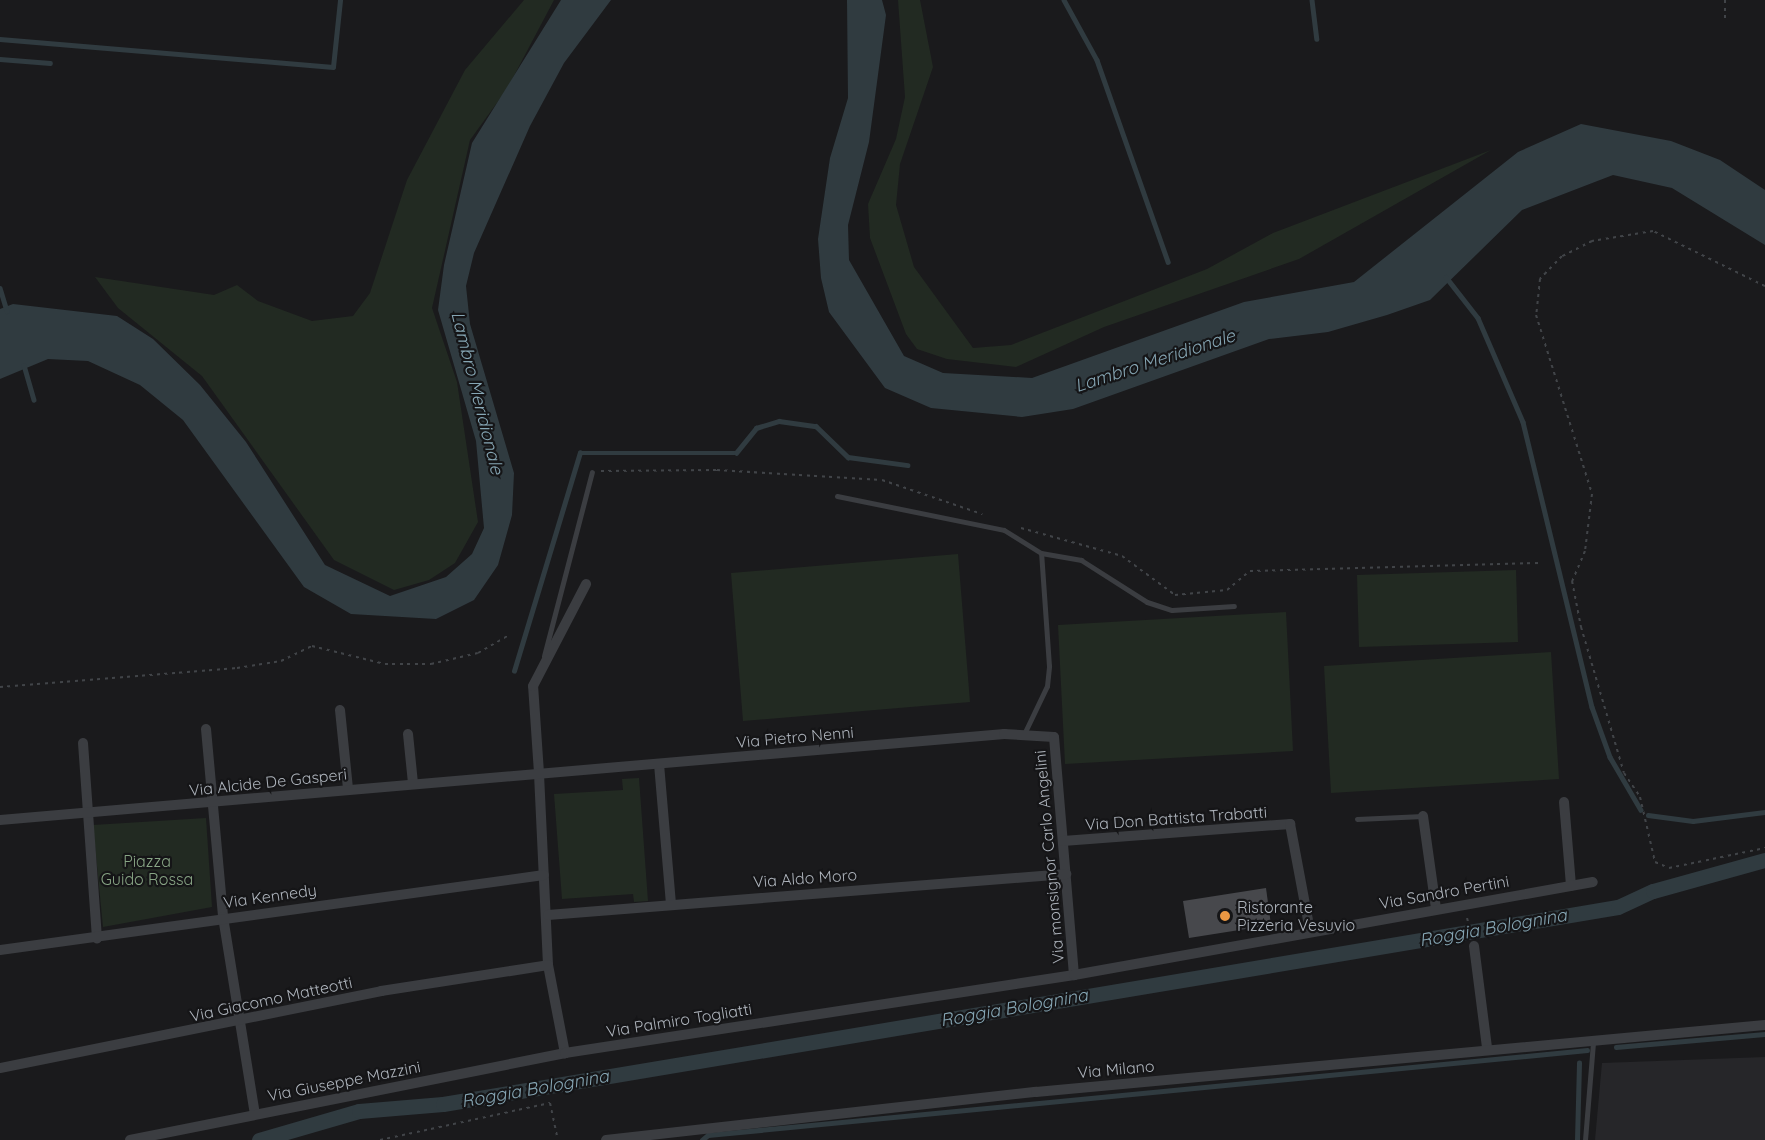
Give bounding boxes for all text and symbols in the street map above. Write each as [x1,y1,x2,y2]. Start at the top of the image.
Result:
water label: Lambro Meridionale [446,309,508,477]
water label: Lambro Meridionale [1072,325,1238,397]
street label: Via Pietro Nenni [735,722,855,752]
street label: Via monsignor Carlo Angelini [1030,750,1068,964]
street label: Via Alcide De Gasperi [188,764,348,800]
street label: Via Don Battista Trabatti [1084,802,1268,834]
park label: Piazza Guido Rossa [101,851,193,889]
street label: Via Aldo Moro [752,865,858,891]
street label: Via Sandro Pertini [1377,871,1511,913]
street label: Via Kennedy [222,880,318,912]
place label: Ristorante Pizzeria Vesuvio [1237,897,1355,935]
water label: Roggia Bolognina [1418,904,1568,952]
marker: Ristorante Pizzeria Vesuvio [1218,909,1232,923]
street label: Via Giacomo Matteotti [188,972,354,1026]
water label: Roggia Bolognina [939,984,1089,1032]
street label: Via Palmiro Togliatti [605,999,753,1041]
street label: Via Milano [1077,1056,1155,1082]
street label: Via Giuseppe Mazzini [266,1057,422,1105]
water label: Roggia Bolognina [460,1065,610,1113]

